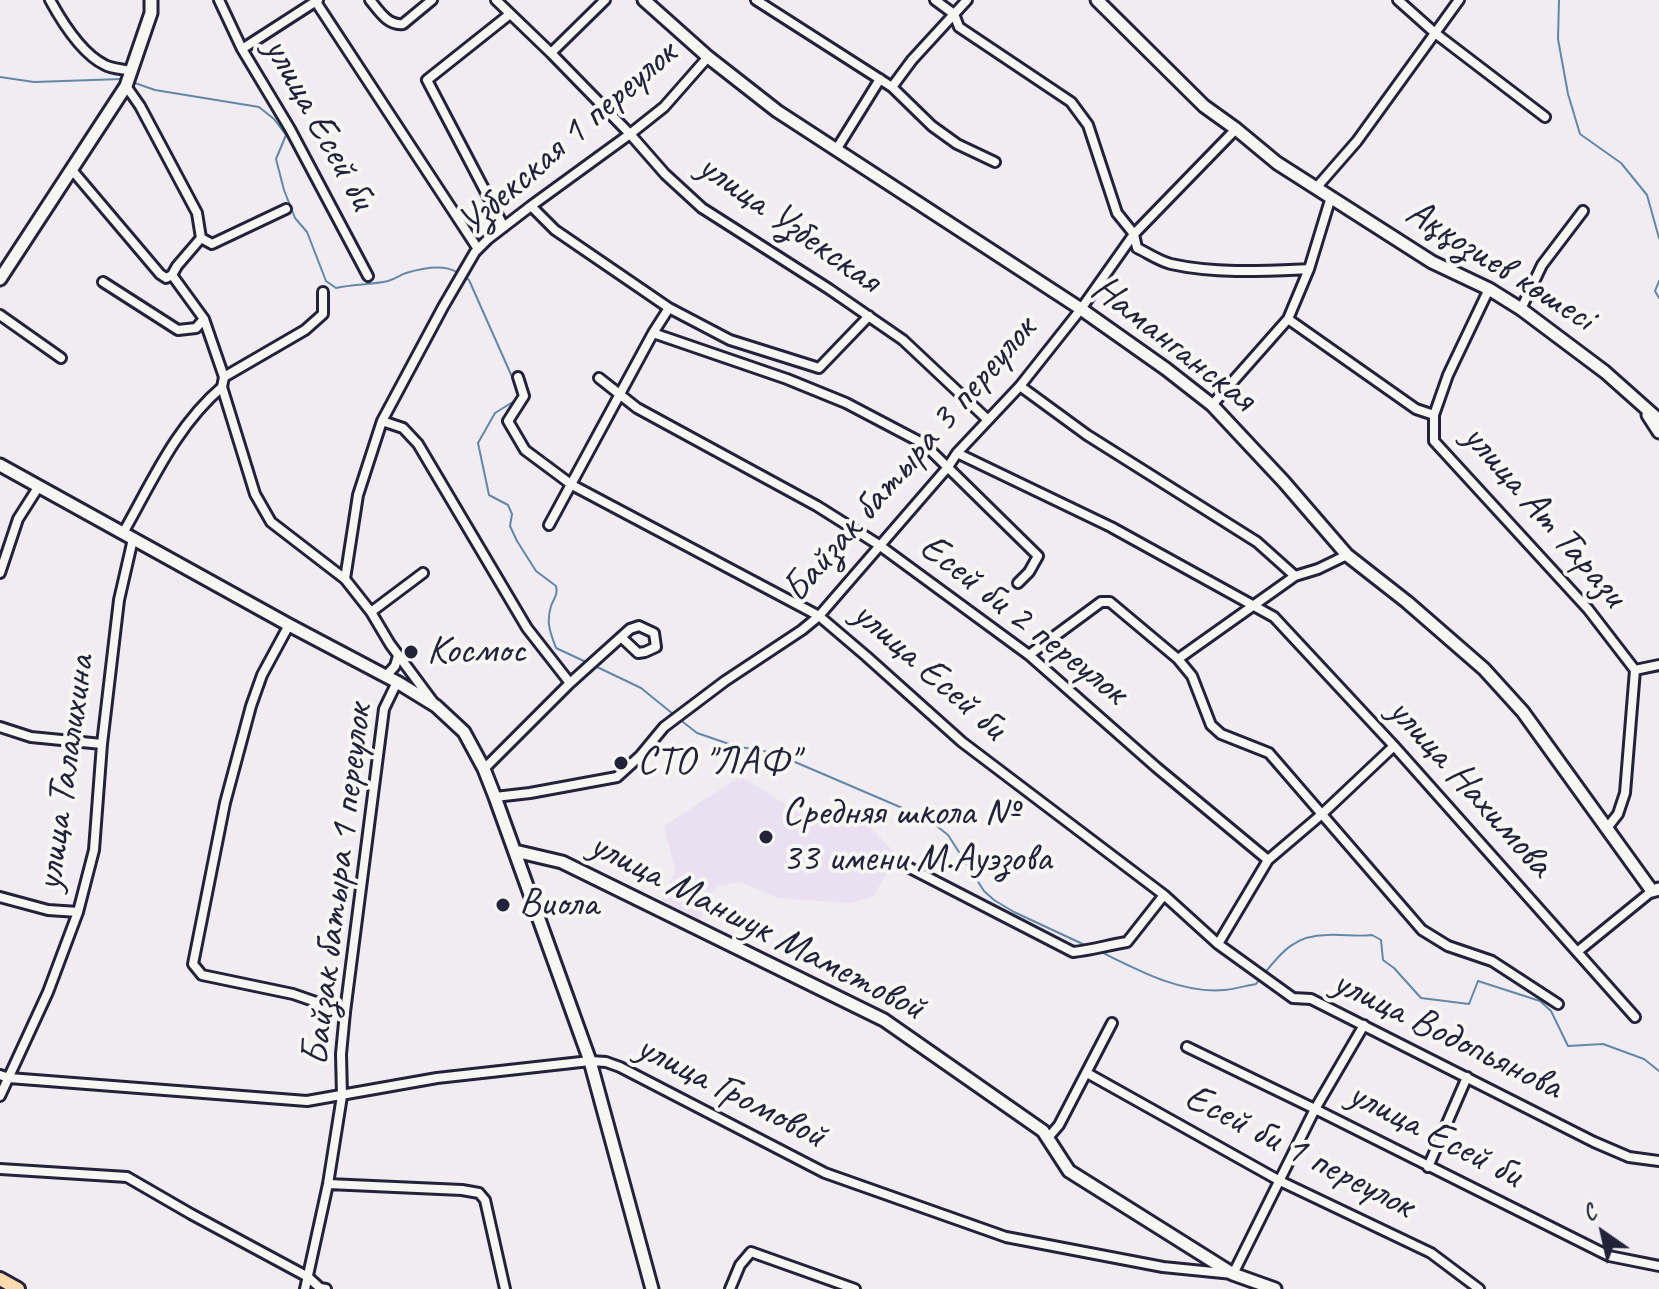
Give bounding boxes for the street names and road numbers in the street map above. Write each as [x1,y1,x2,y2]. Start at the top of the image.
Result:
street label: улица Есей би [252,30,386,218]
street label: Узбекская 1 переулок [449,31,687,247]
street label: улица Узбекская [688,143,890,305]
street label: Аққозиев көшесі [1397,189,1603,343]
street label: Наманганская [1081,265,1265,423]
street label: Байзак батыра 3 переулок [773,307,1047,613]
street label: улица Ат Тарази [1452,415,1636,617]
street label: Есей би 2 переулок [909,524,1137,716]
street label: улица Есей би [842,591,1016,751]
street label: улица Талалихина [26,652,106,894]
street label: улица Нахимова [1377,688,1563,888]
street label: Байзак батыра 1 переулок [292,702,384,1068]
street label: улица Маншук Маметовой [581,822,933,1032]
street label: улица Водопьянова [1325,959,1569,1111]
street label: улица Громовой [628,1024,834,1160]
street label: улица Есей би [1340,1071,1530,1199]
street label: Есей би 1 переулок [1176,1074,1422,1230]

